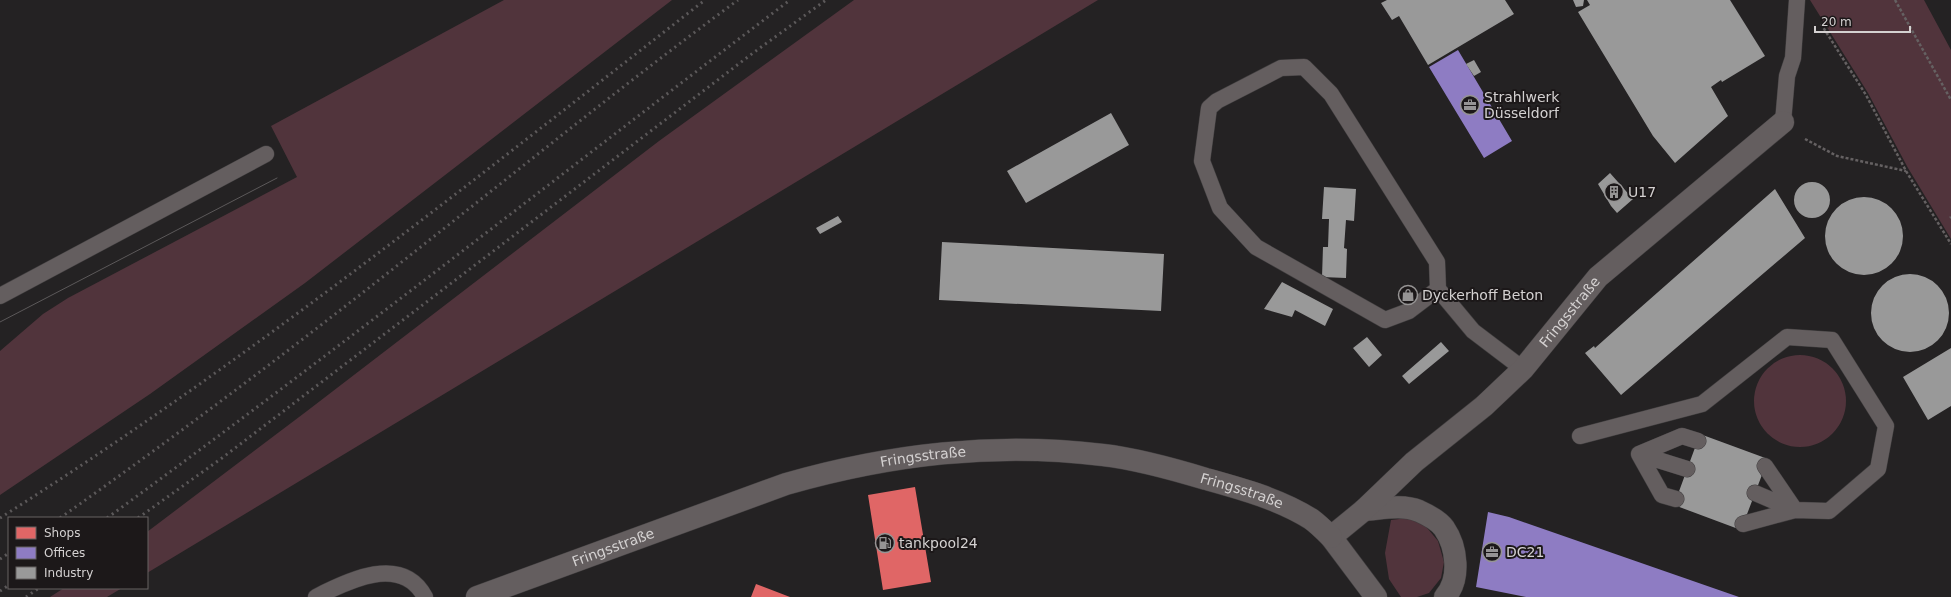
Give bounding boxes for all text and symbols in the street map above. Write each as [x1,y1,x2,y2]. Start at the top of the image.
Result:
scale bar [1815,8,1910,34]
text: 20 m [1821,15,1852,29]
place label: Strahlwerk Düsseldorf [1484,89,1560,121]
office icon: Strahlwerk Düsseldorf [1459,94,1481,116]
building icon: U17 [1603,181,1625,203]
place label: U17 [1628,184,1656,200]
street label: Fringsstraße [1536,273,1603,350]
shop icon: Dyckerhoff Beton [1397,284,1419,306]
place label: Dyckerhoff Beton [1422,287,1543,303]
street label: Fringsstraße [879,443,967,470]
street label: Fringsstraße [1198,470,1286,512]
legend [8,517,148,589]
street label: Fringsstraße [570,525,656,570]
text: Shops [44,526,80,540]
fuel station icon: tankpool24 [874,532,896,554]
place label: tankpool24 [899,535,978,551]
office icon: DC21 [1481,541,1503,563]
place label: DC21 [1506,544,1544,560]
text: Offices [44,546,85,560]
text: Industry [44,566,93,580]

